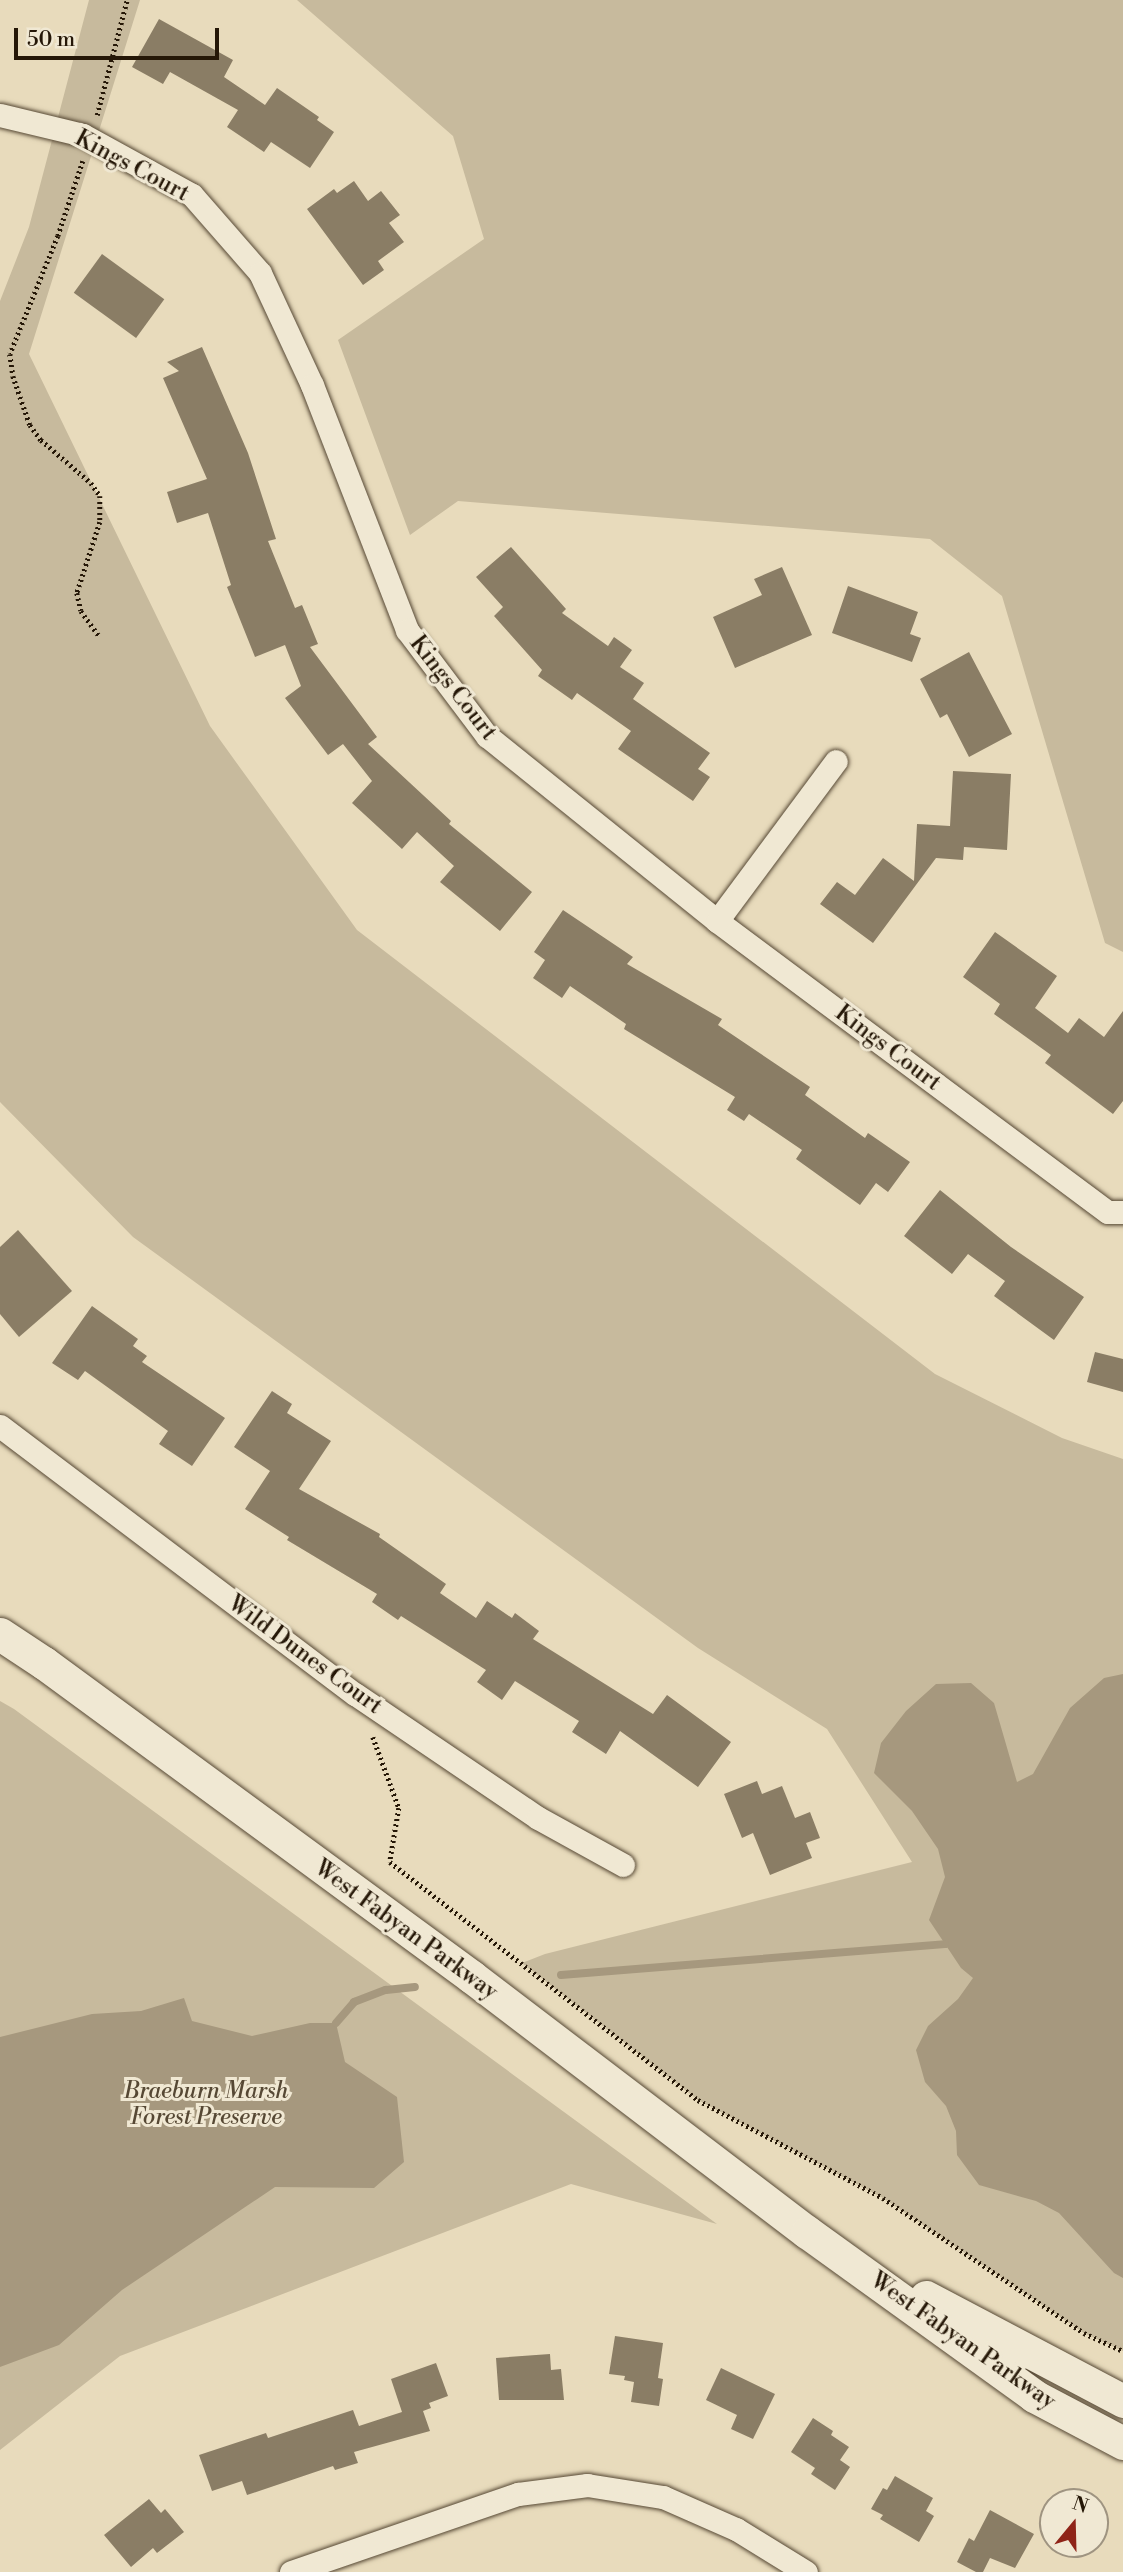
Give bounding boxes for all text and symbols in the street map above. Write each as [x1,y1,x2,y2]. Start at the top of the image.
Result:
scale bar [18,14,222,58]
text: 50 m [27,27,75,53]
street label: Kings Court [70,124,194,208]
street label: Kings Court [404,630,502,746]
street label: Kings Court [830,999,946,1097]
street label: Wild Dunes Court [222,1590,388,1720]
street label: West Fabyan Parkway [309,1854,503,2006]
park label: Braeburn Marsh Forest Preserve [124,2077,288,2131]
street label: West Fabyan Parkway [865,2267,1061,2415]
north arrow [1039,2488,1109,2558]
text: N [1069,2491,1091,2519]

